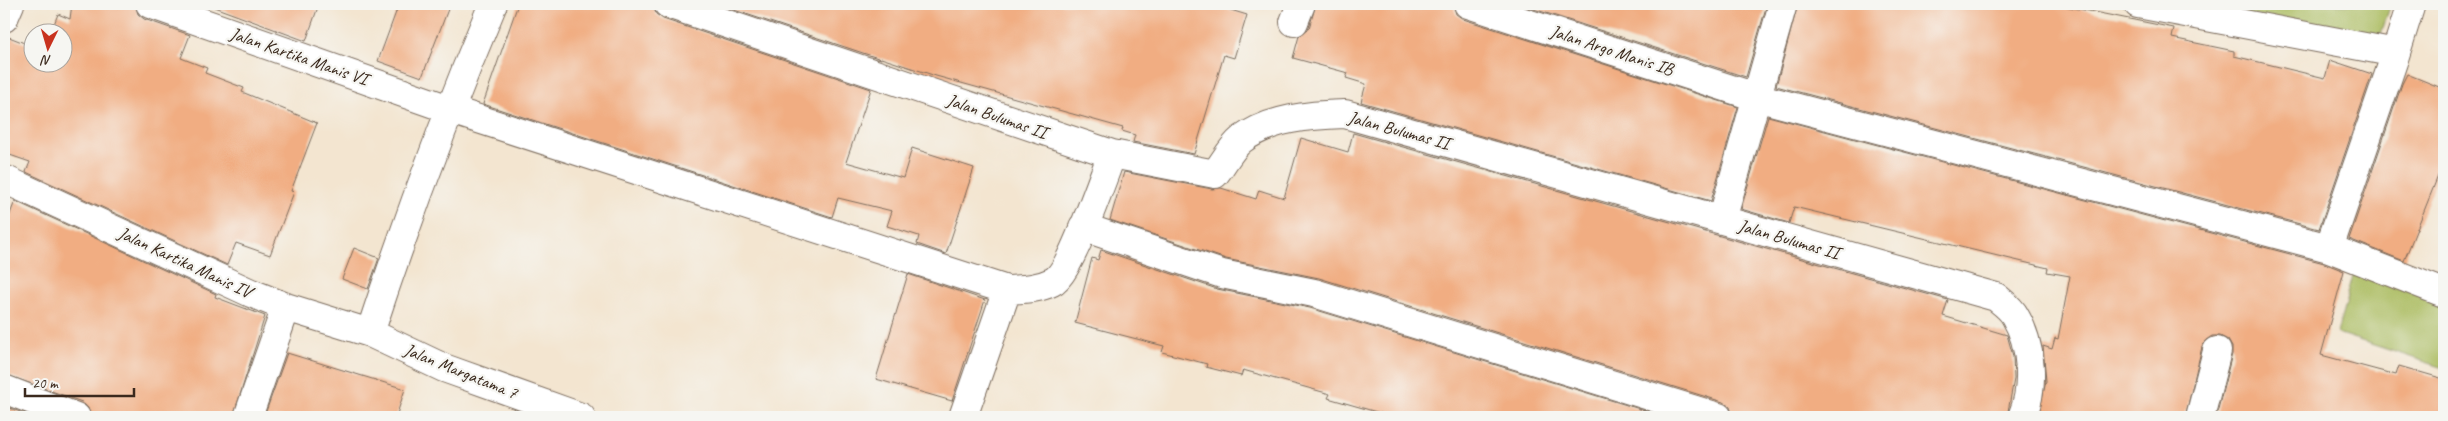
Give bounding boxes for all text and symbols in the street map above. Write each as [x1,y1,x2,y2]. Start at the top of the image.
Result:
street label: Jalan Argo Manis IB [1547,19,1678,81]
north arrow [22,22,72,72]
street label: Jalan Kartika Manis VI [226,22,374,91]
text: N [40,51,52,69]
street label: Jalan Bulumas II [943,88,1053,145]
street label: Jalan Bulumas II [1345,106,1456,155]
street label: Jalan Bulumas II [1735,214,1846,265]
street label: Jalan Kartika Manis IV [114,221,258,304]
street label: Jalan Margatama 7 [400,338,522,404]
scale bar [25,366,134,398]
text: 20 m [32,374,59,393]

